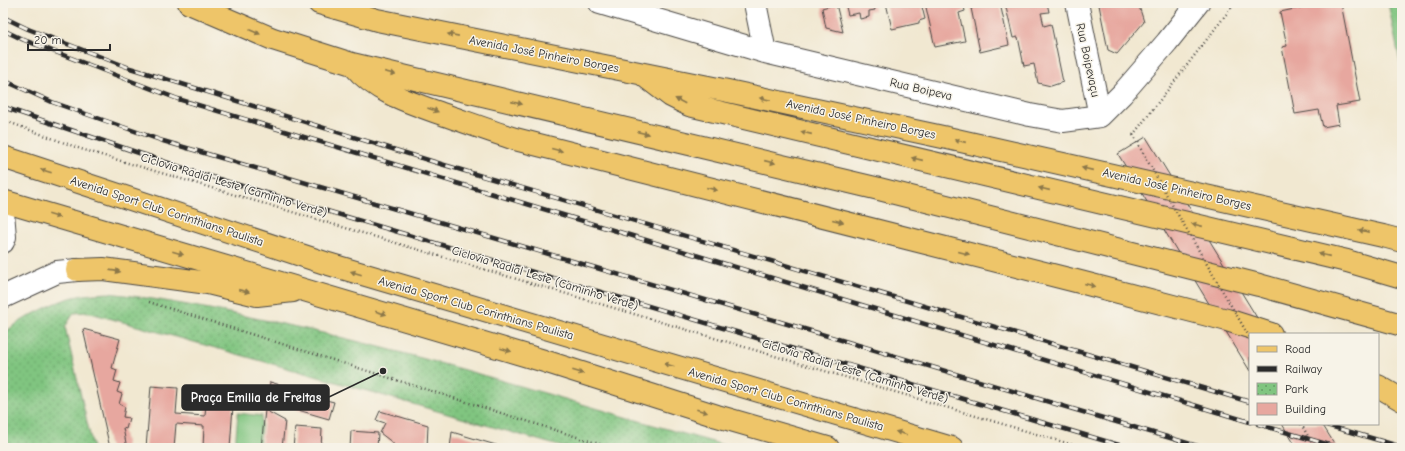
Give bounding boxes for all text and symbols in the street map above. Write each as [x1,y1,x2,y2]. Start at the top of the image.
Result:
street label: Rua Boipevaçu [1073,22,1103,98]
scale bar [28,26,110,52]
one-way arrow [249,29,261,35]
one-way arrow [447,32,459,38]
text: 20 m [34,33,62,47]
street label: Avenida José Pinheiro Borges [468,33,620,75]
one-way arrow [384,70,396,76]
street label: Rua Boipeva [889,75,953,103]
one-way arrow [759,95,771,101]
street label: Avenida José Pinheiro Borges [785,96,937,142]
one-way arrow [674,98,686,104]
one-way arrow [510,100,523,106]
one-way arrow [427,108,439,114]
one-way arrow [637,130,649,136]
one-way arrow [800,130,812,136]
one-way arrow [954,137,967,143]
one-way arrow [551,147,563,153]
street label: Ciclovia Radial Leste (Caminho Verde) [139,150,329,220]
one-way arrow [911,156,923,162]
one-way arrow [763,160,776,166]
street label: Avenida José Pinheiro Borges [1101,165,1253,213]
one-way arrow [1081,166,1093,172]
one-way arrow [40,168,52,174]
street label: Avenida Sport Club Corinthians Paulista [69,173,265,249]
one-way arrow [1037,186,1049,192]
one-way arrow [706,187,718,193]
one-way arrow [48,213,60,219]
one-way arrow [832,218,844,224]
one-way arrow [1191,222,1204,228]
one-way arrow [1358,228,1370,234]
street label: Ciclovia Radial Leste (Caminho Verde) [450,243,640,313]
one-way arrow [173,250,185,256]
one-way arrow [958,250,970,256]
one-way arrow [1318,252,1330,258]
one-way arrow [109,268,121,274]
one-way arrow [350,270,362,276]
street label: Avenida Sport Club Corinthians Paulista [377,273,575,343]
one-way arrow [1084,282,1096,288]
one-way arrow [237,289,250,295]
one-way arrow [375,310,387,316]
legend [1249,333,1379,425]
street label: Ciclovia Radial Leste (Caminho Verde) [760,336,950,406]
text: Road [1285,342,1311,356]
one-way arrow [500,347,512,353]
one-way arrow [662,362,674,368]
text: Railway [1285,362,1323,376]
street label: Avenida Sport Club Corinthians Paulista [687,364,885,434]
one-way arrow [573,369,585,375]
text: Park [1285,382,1308,396]
callout: Praça Emilia de Freitas [182,385,329,410]
text: Praça Emilia de Freitas [191,390,322,405]
text: Building [1285,402,1326,416]
one-way arrow [697,408,709,414]
one-way arrow [895,430,907,436]

